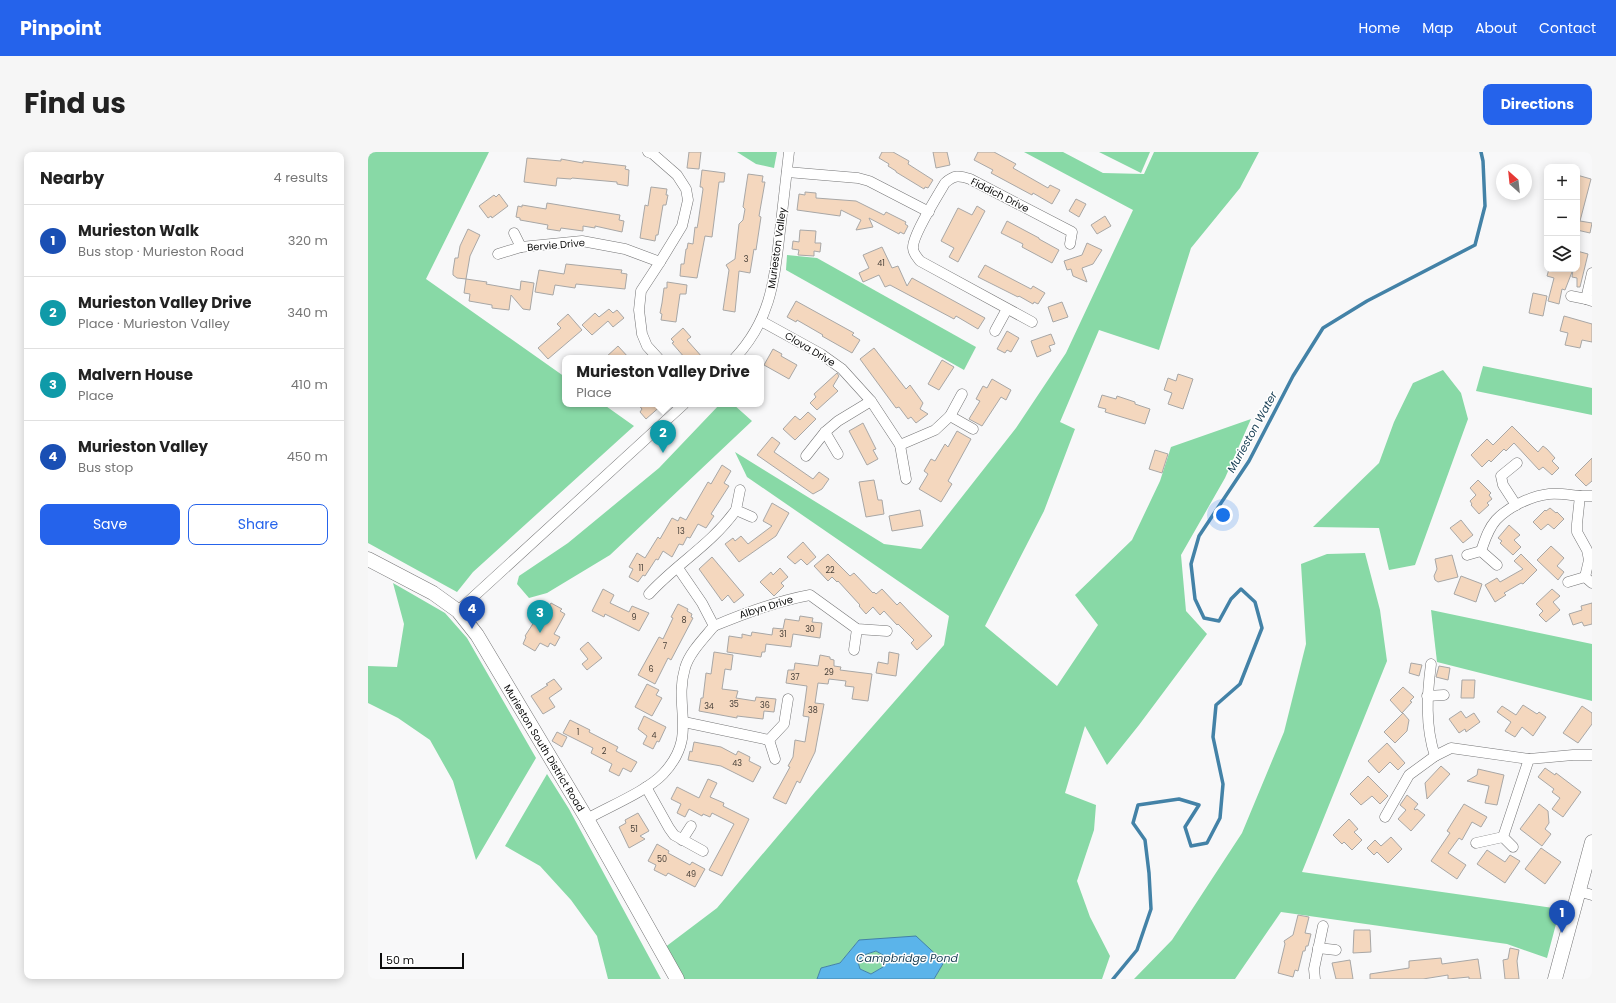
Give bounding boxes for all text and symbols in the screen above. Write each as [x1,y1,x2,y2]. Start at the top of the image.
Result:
text: Pinpoint [20,15,101,42]
text: Home [1358,18,1400,38]
text: Map [1422,18,1453,38]
text: About [1475,18,1517,38]
text: Contact [1539,18,1596,38]
text: Find us [24,84,126,123]
button: Directions [1483,84,1592,125]
north arrow [1496,164,1532,200]
map controls [1544,164,1580,272]
button: + [1544,164,1580,200]
text: Nearby [40,166,104,190]
text: 4 results [274,168,328,187]
street label: Fiddich Drive [968,174,1032,216]
button: − [1544,200,1580,236]
street label: Murieston Valley [764,206,790,290]
text: Murieston Walk [78,220,199,241]
text: 1 [51,231,55,250]
text: 320 m [288,231,328,250]
street label: Bervie Drive [526,235,586,255]
button: layers [1544,236,1580,272]
text: Bus stop · Murieston Road [78,242,244,261]
house number: 3 [744,254,749,265]
house number: 41 [877,258,885,269]
text: Murieston Valley Drive [78,292,252,313]
text: 2 [49,303,57,322]
text: 340 m [287,303,328,322]
text: Place · Murieston Valley [78,314,230,333]
street label: Clova Drive [782,328,838,370]
popup [562,355,764,407]
text: Murieston Valley Drive [576,361,750,382]
text: Malvern House [78,364,193,385]
text: 3 [49,375,57,394]
text: 410 m [291,375,328,394]
text: Place [576,383,612,402]
text: Place [78,386,113,405]
water label: Murieston Water [1223,388,1281,475]
pin: 2 [650,420,676,453]
text: Murieston Valley [78,436,208,457]
text: 4 [49,447,57,466]
text: 450 m [287,447,328,466]
text: Bus stop [78,458,133,477]
button: Save [40,504,180,545]
button: Share [188,504,328,545]
your location [1213,505,1233,525]
house number: 13 [677,526,685,537]
house number: 11 [638,563,644,574]
house number: 22 [825,565,835,576]
street label: Albyn Drive [737,592,795,622]
pin: 4 [459,596,485,629]
pin: 3 [527,600,553,633]
house number: 9 [631,612,637,623]
house number: 8 [681,615,687,626]
house number: 30 [805,624,815,635]
house number: 31 [779,629,787,640]
house number: 7 [663,641,668,652]
house number: 6 [648,664,654,675]
house number: 29 [824,667,834,678]
house number: 37 [790,672,800,683]
street label: Murieston South District Road [500,682,588,814]
house number: 35 [729,699,739,710]
house number: 36 [760,700,770,711]
house number: 34 [704,701,714,712]
house number: 38 [808,705,818,716]
house number: 1 [577,727,579,738]
house number: 4 [651,730,657,741]
house number: 2 [602,746,607,757]
house number: 43 [732,758,742,769]
house number: 51 [630,824,638,835]
house number: 50 [657,854,667,865]
house number: 49 [686,869,696,880]
pin: 1 [1549,900,1575,933]
water label: Campbridge Pond [856,950,958,966]
scale bar [380,951,464,970]
text: 50 m [386,952,414,968]

